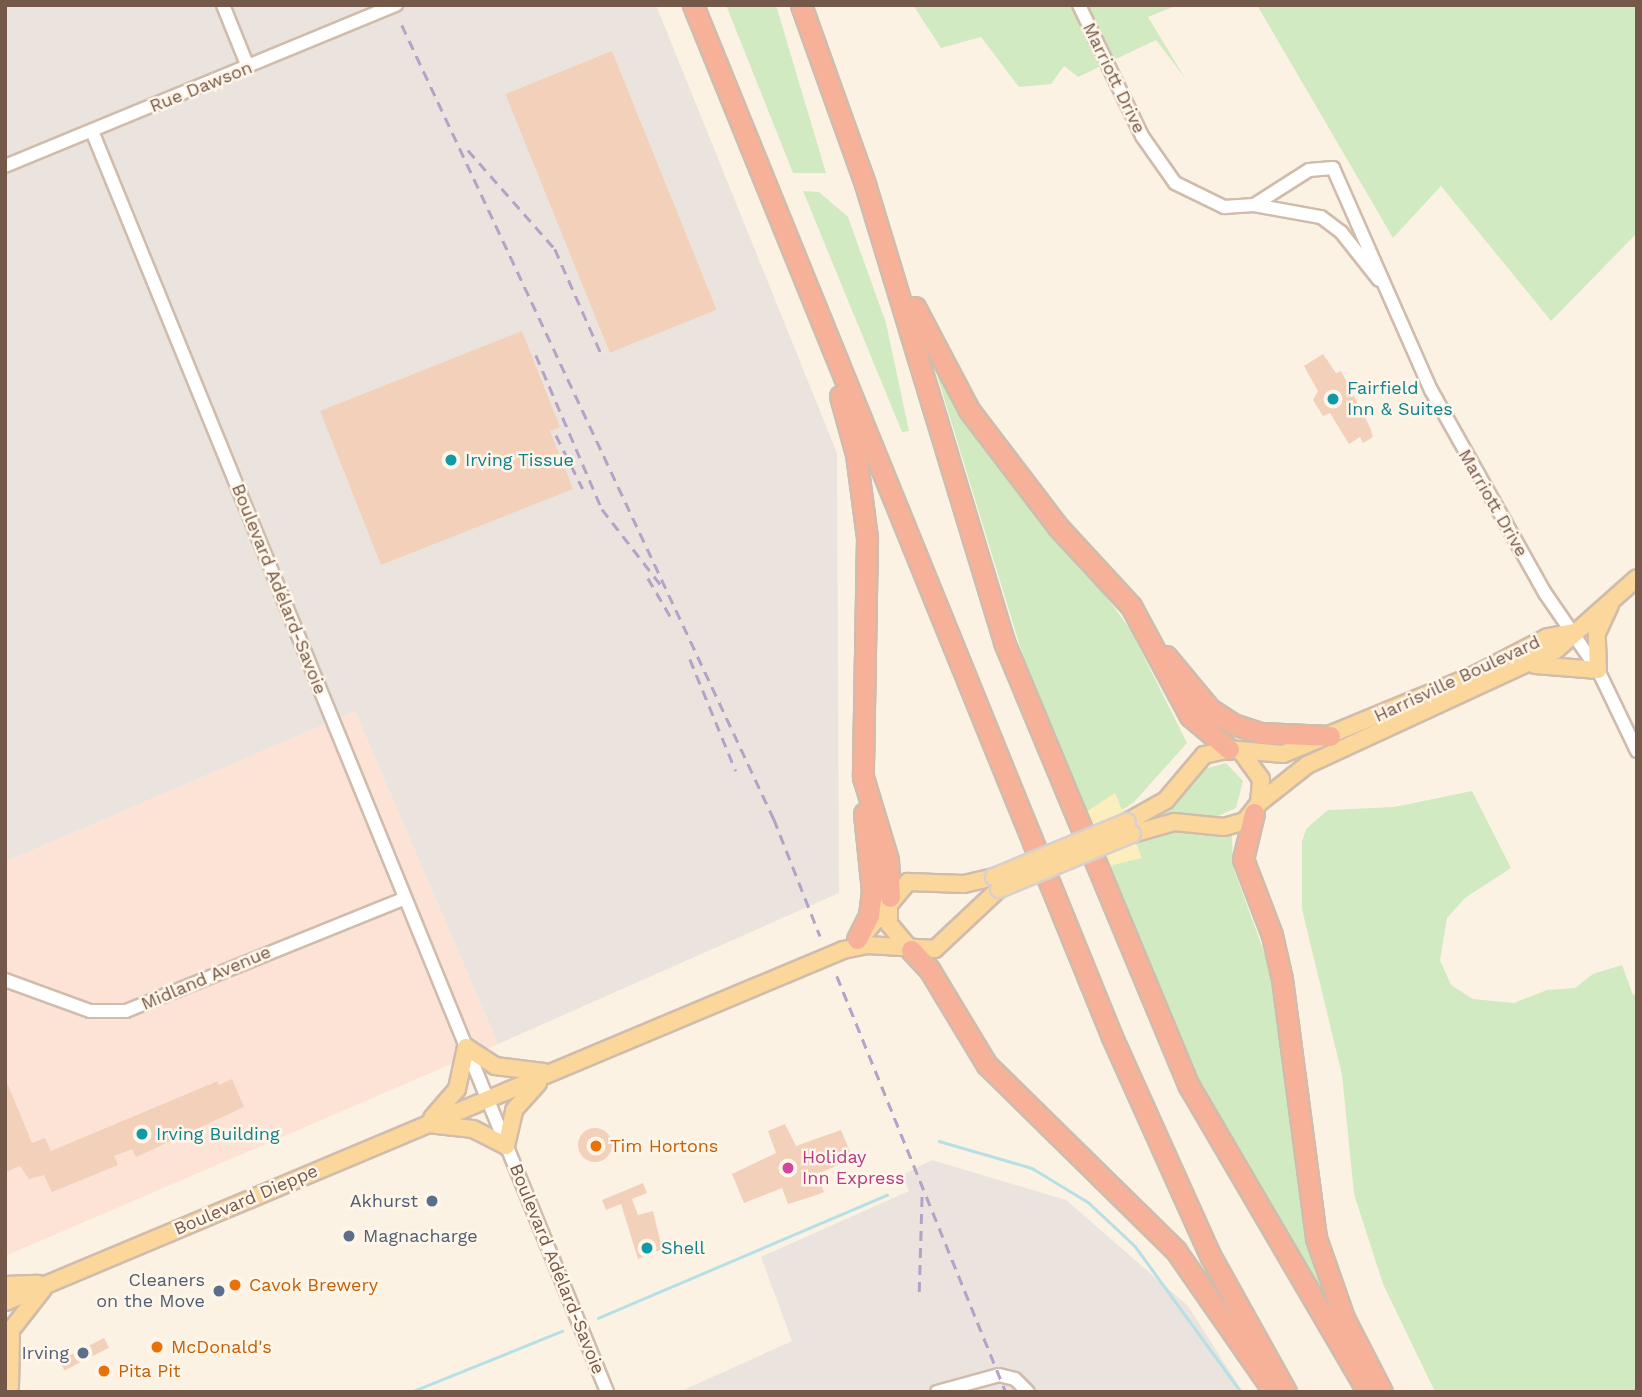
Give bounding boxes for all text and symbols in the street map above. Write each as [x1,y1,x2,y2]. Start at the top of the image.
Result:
street label: Marriott Drive [1078,19,1150,137]
street label: Rue Dawson [147,57,255,117]
place label: Fairfield Inn & Suites [1347,378,1453,420]
marker: Fairfield Inn & Suites [1325,391,1341,407]
street label: Marriott Drive [1454,445,1532,561]
place label: Irving Tissue [465,449,574,471]
marker: Irving Tissue [443,452,459,468]
street label: Boulevard Adélard-Savoie [227,480,331,698]
street label: Harrisville Boulevard [1371,631,1543,727]
street label: Midland Avenue [138,941,274,1015]
place label: Irving Building [156,1123,280,1145]
marker: Irving Building [134,1126,150,1142]
place label: Tim Hortons [610,1135,718,1157]
marker: Tim Hortons [588,1138,604,1154]
place label: Holiday Inn Express [802,1147,904,1190]
street label: Boulevard Dieppe [171,1160,321,1240]
street label: Boulevard Adélard-Savoie [505,1160,609,1378]
marker: Holiday Inn Express [780,1160,796,1176]
place label: Akhurst [350,1190,418,1212]
marker: Akhurst [424,1193,440,1209]
place label: Magnacharge [363,1225,478,1247]
marker: Magnacharge [341,1228,357,1244]
place label: Shell [661,1237,705,1259]
marker: Shell [639,1240,655,1256]
place label: Cleaners on the Move [96,1270,205,1312]
place label: Cavok Brewery [249,1274,378,1296]
marker: Cavok Brewery [227,1277,243,1293]
marker: Cleaners on the Move [211,1283,227,1299]
place label: McDonald's [171,1336,272,1358]
marker: McDonald's [149,1339,165,1355]
place label: Irving [22,1342,69,1364]
marker: Irving [75,1345,91,1361]
place label: Pita Pit [118,1360,181,1382]
marker: Pita Pit [96,1363,112,1379]

